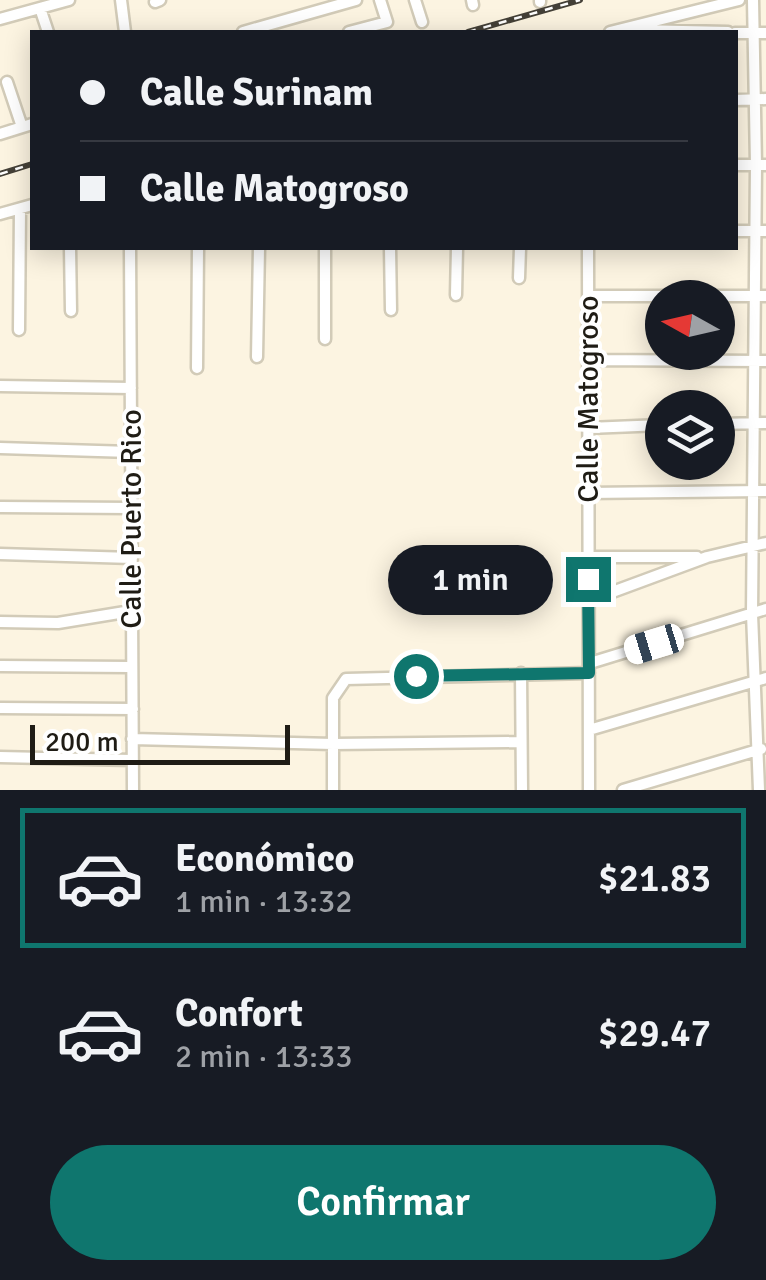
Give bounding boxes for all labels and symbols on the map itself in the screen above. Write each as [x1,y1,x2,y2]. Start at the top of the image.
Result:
north arrow [645,280,735,370]
street label: Calle Matogroso [570,295,607,503]
street label: Calle Puerto Rico [113,409,150,629]
callout: 1 min [388,544,553,614]
route end [566,557,611,602]
car [621,621,687,667]
route start [394,654,439,699]
scale bar [30,720,290,764]

